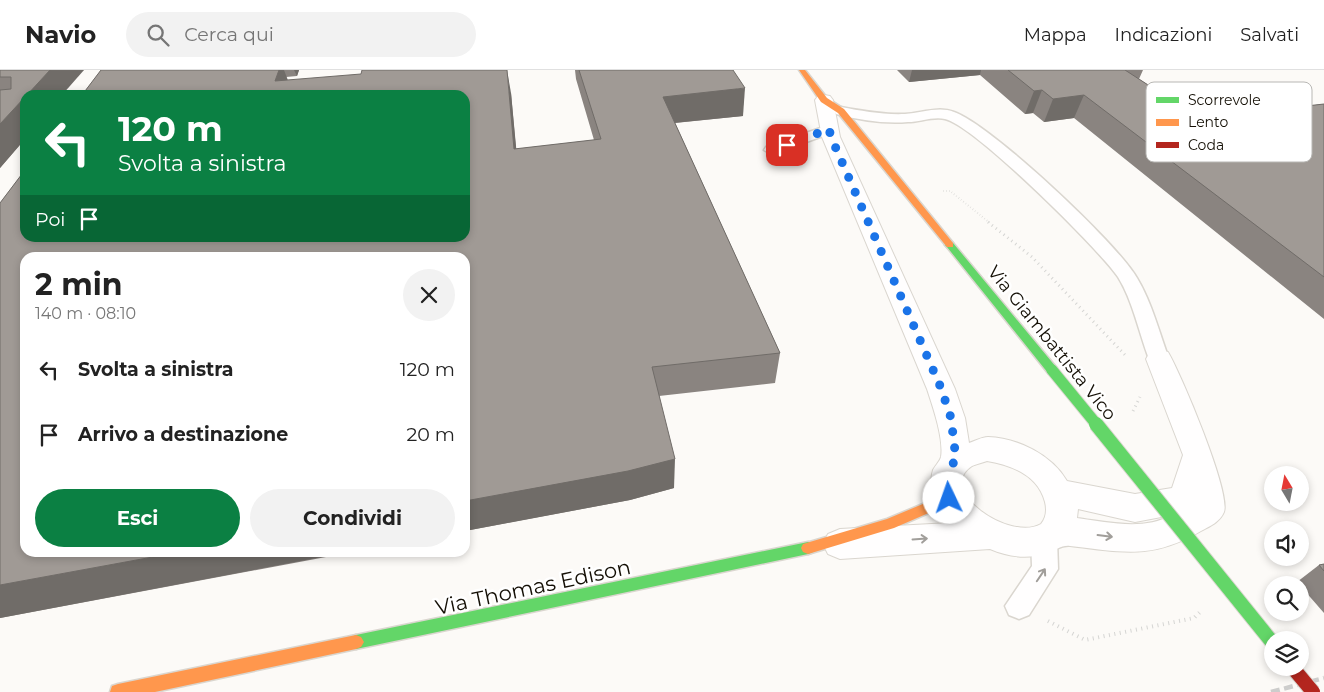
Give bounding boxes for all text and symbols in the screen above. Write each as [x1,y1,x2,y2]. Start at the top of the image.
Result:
search box [126,12,476,57]
text: Navio [25,20,96,49]
icon: search [144,21,172,49]
text: Cerca qui [184,23,274,46]
text: Mappa [1024,24,1087,46]
text: Indicazioni [1115,24,1212,46]
text: Salvati [1240,24,1299,46]
legend [1146,82,1312,162]
text: Scorrevole [1188,91,1261,109]
text: 120 m [118,107,223,150]
icon: left [35,110,100,175]
text: Lento [1188,113,1228,131]
pin [766,124,808,166]
icon: arrive [773,131,801,159]
text: Coda [1188,136,1224,154]
text: Svolta a sinistra [118,150,286,177]
icon: arrive [75,205,103,233]
text: Poi [35,208,65,231]
street label: Via Giambattista Vico [983,261,1121,425]
text: 2 min [35,266,122,303]
button: close [403,269,455,321]
text: 140 m · 08:10 [35,304,136,323]
icon: left [35,356,63,384]
text: Svolta a sinistra [78,358,233,381]
text: 120 m [400,358,455,381]
icon: arrive [35,421,63,449]
text: Arrivo a destinazione [78,423,288,446]
text: 20 m [407,423,455,446]
north arrow [1264,466,1309,511]
map controls [1264,466,1309,676]
position arrow [922,471,974,523]
button: Esci [35,489,240,547]
button: Condividi [250,489,455,547]
button: sound [1264,521,1309,566]
one-way arrow [1096,531,1112,541]
one-way arrow [912,534,928,543]
street label: Via Thomas Edison [433,554,633,620]
one-way arrow [1035,568,1046,582]
button: search [1264,576,1309,621]
button: layers [1264,631,1309,676]

